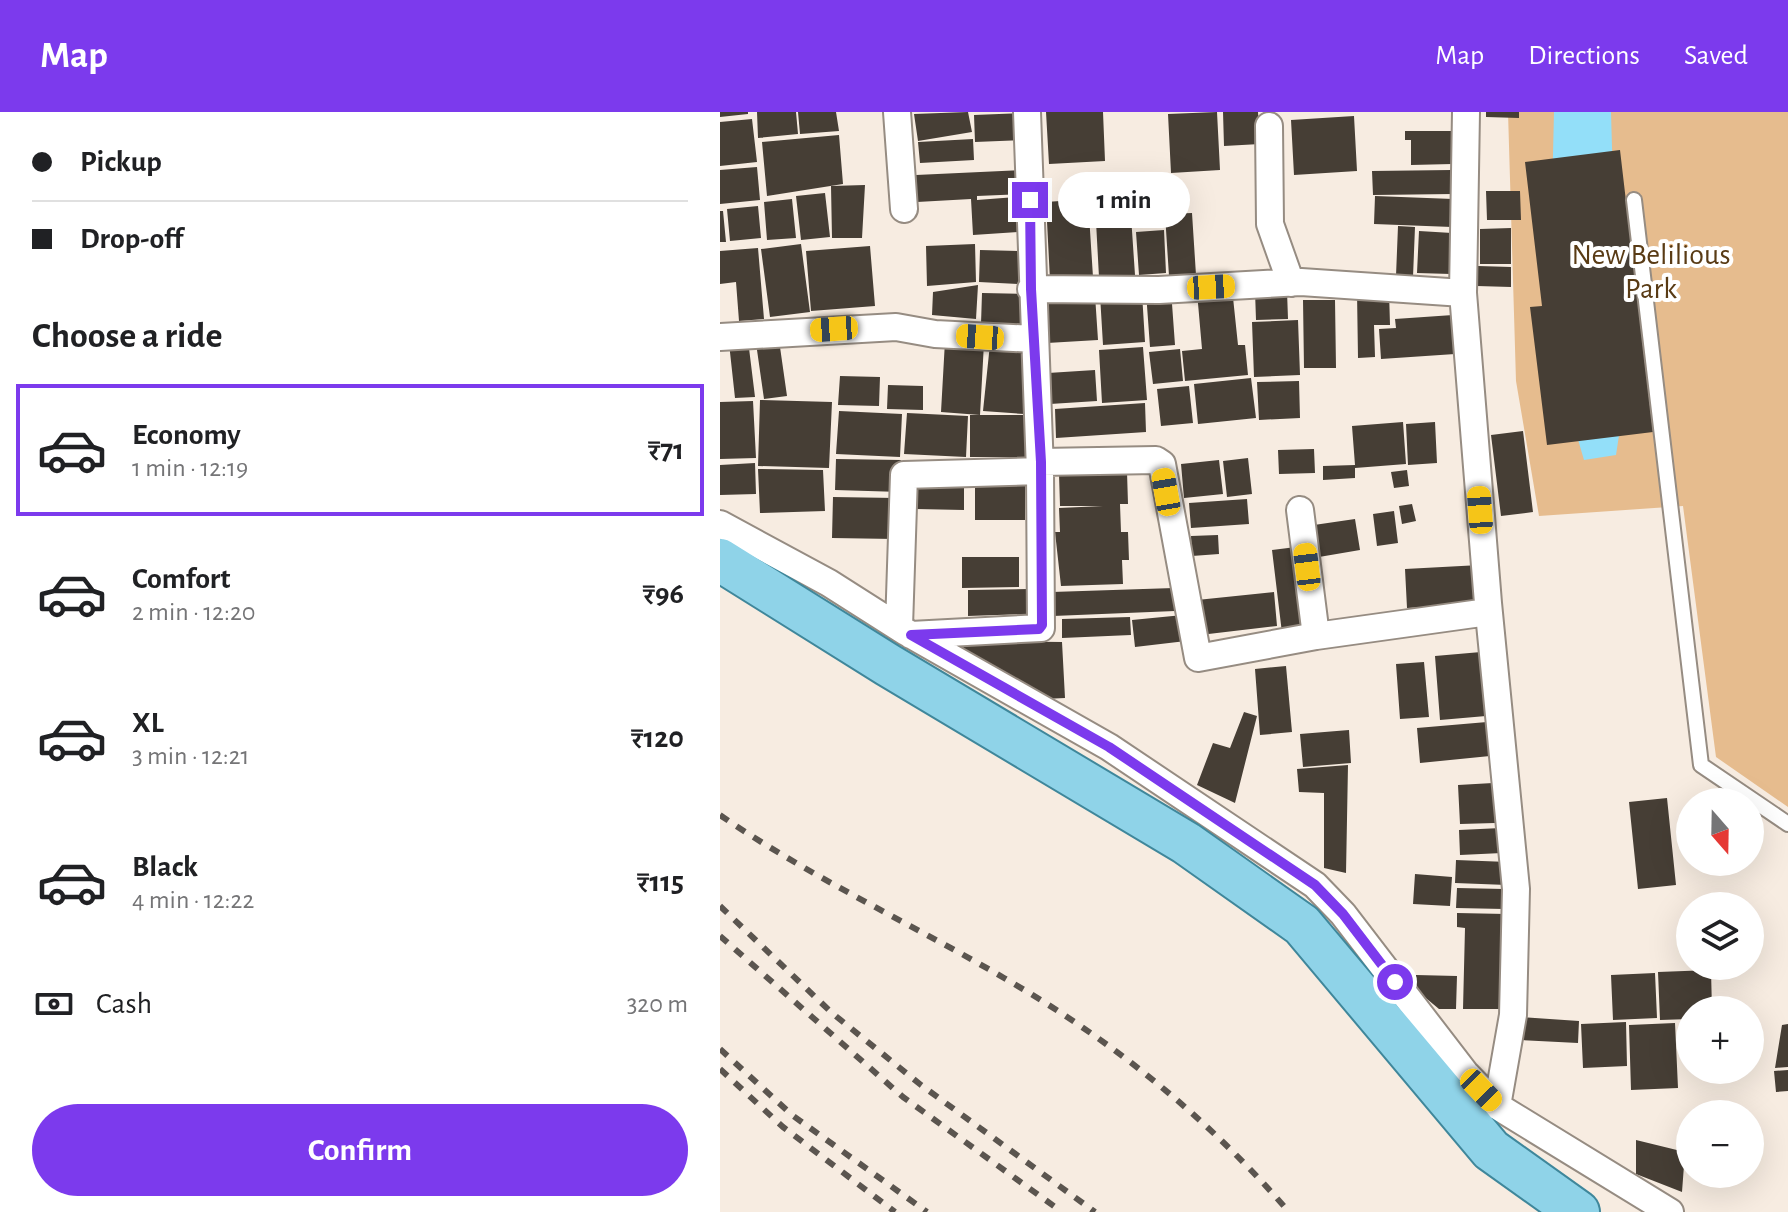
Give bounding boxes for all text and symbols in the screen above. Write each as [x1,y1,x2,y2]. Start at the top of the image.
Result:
text: Map [40,37,108,75]
text: Map [1435,42,1484,70]
text: Directions [1528,42,1640,70]
text: Saved [1684,42,1748,70]
text: Pickup [80,147,162,177]
callout: 1 min [1058,172,1190,228]
route end [1012,182,1048,218]
text: 1 min [1097,187,1151,213]
text: Drop-off [80,224,183,254]
park label: New Belilious Park [1572,240,1731,304]
car [1186,274,1236,300]
car [809,315,859,343]
text: Choose a ride [32,318,222,354]
car [955,323,1005,351]
icon: car [36,414,108,486]
text: Economy [132,420,241,450]
text: ₹71 [648,435,684,465]
text: 1 min · 12:19 [132,455,248,481]
car [1150,466,1182,518]
car [1466,485,1494,535]
car [1292,542,1322,592]
icon: car [36,558,108,630]
text: Comfort [132,564,231,594]
text: ₹96 [642,579,684,609]
text: 2 min · 12:20 [132,599,255,625]
icon: car [36,702,108,774]
text: XL [132,708,164,738]
text: ₹120 [631,723,684,753]
text: 3 min · 12:21 [132,743,250,769]
north arrow [1676,788,1764,876]
map controls [1676,788,1764,1188]
icon: car [36,846,108,918]
text: Black [132,852,198,882]
text: ₹115 [637,867,684,897]
text: 4 min · 12:22 [132,887,254,913]
button: layers [1676,892,1764,980]
route start [1377,964,1413,1000]
icon: cash [32,982,76,1026]
text: Cash [96,989,152,1019]
text: 320 m [627,991,688,1017]
button: + [1676,996,1764,1084]
car [1456,1064,1506,1116]
button: − [1676,1100,1764,1188]
button: Confirm [32,1104,688,1196]

